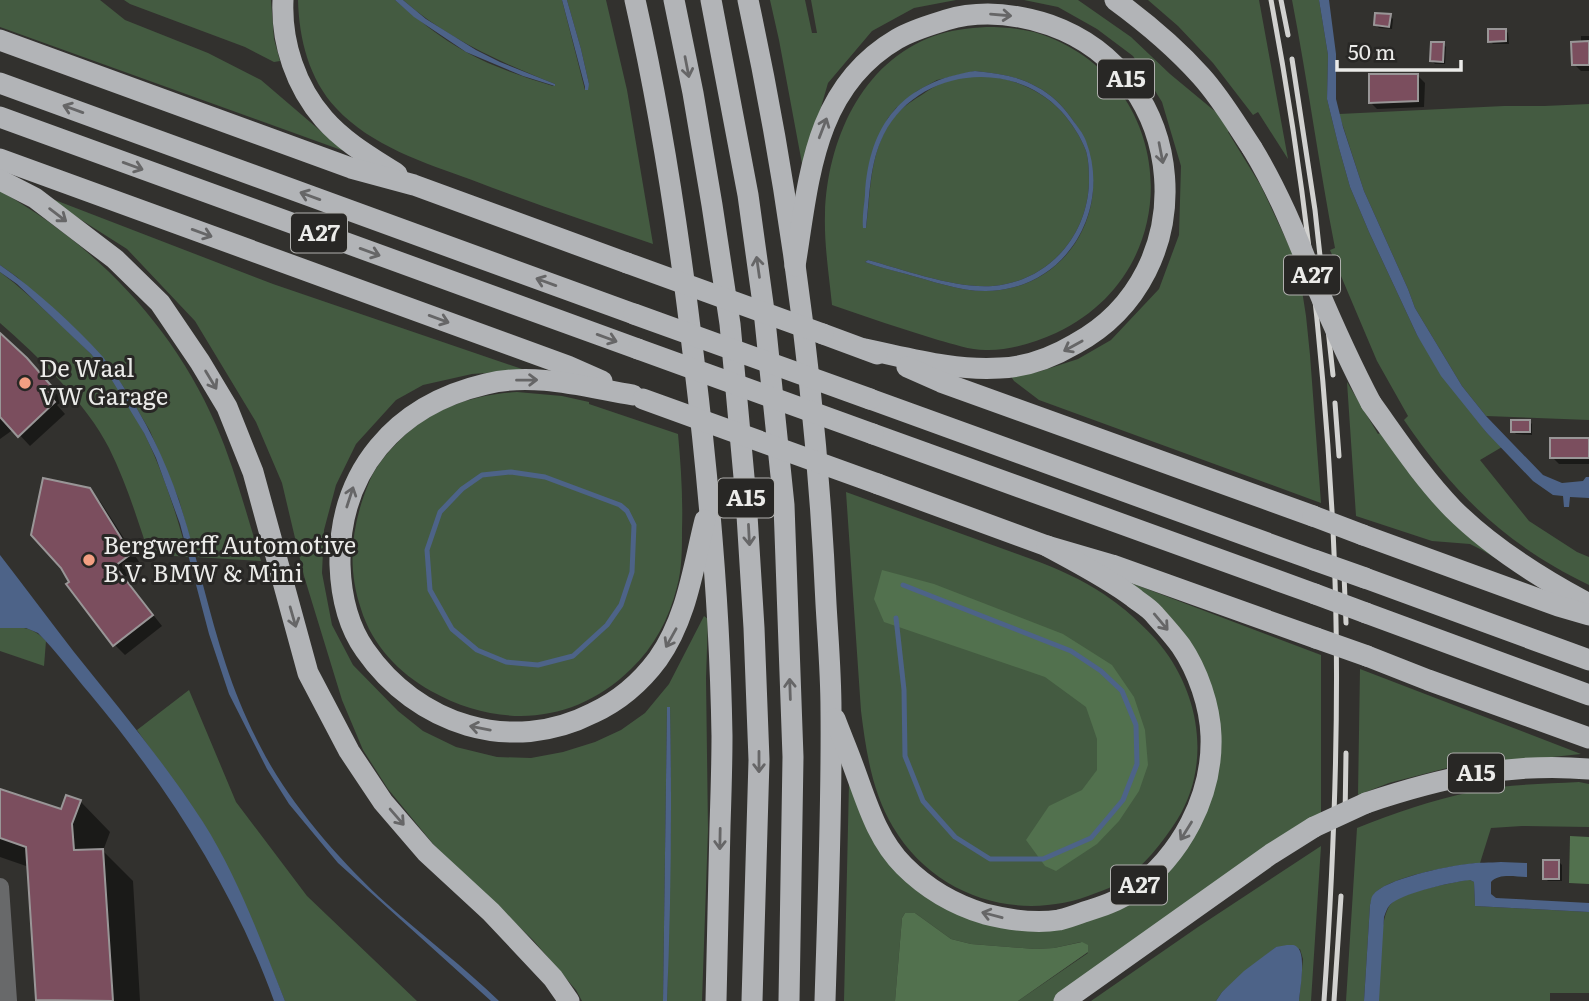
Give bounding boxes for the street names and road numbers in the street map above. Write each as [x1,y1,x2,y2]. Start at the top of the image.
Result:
road number: A15 [1098,60,1154,99]
road number: A27 [291,214,347,252]
road number: A27 [1284,256,1340,294]
road number: A15 [718,478,774,518]
road number: A15 [1448,754,1504,792]
road number: A27 [1111,866,1167,904]

